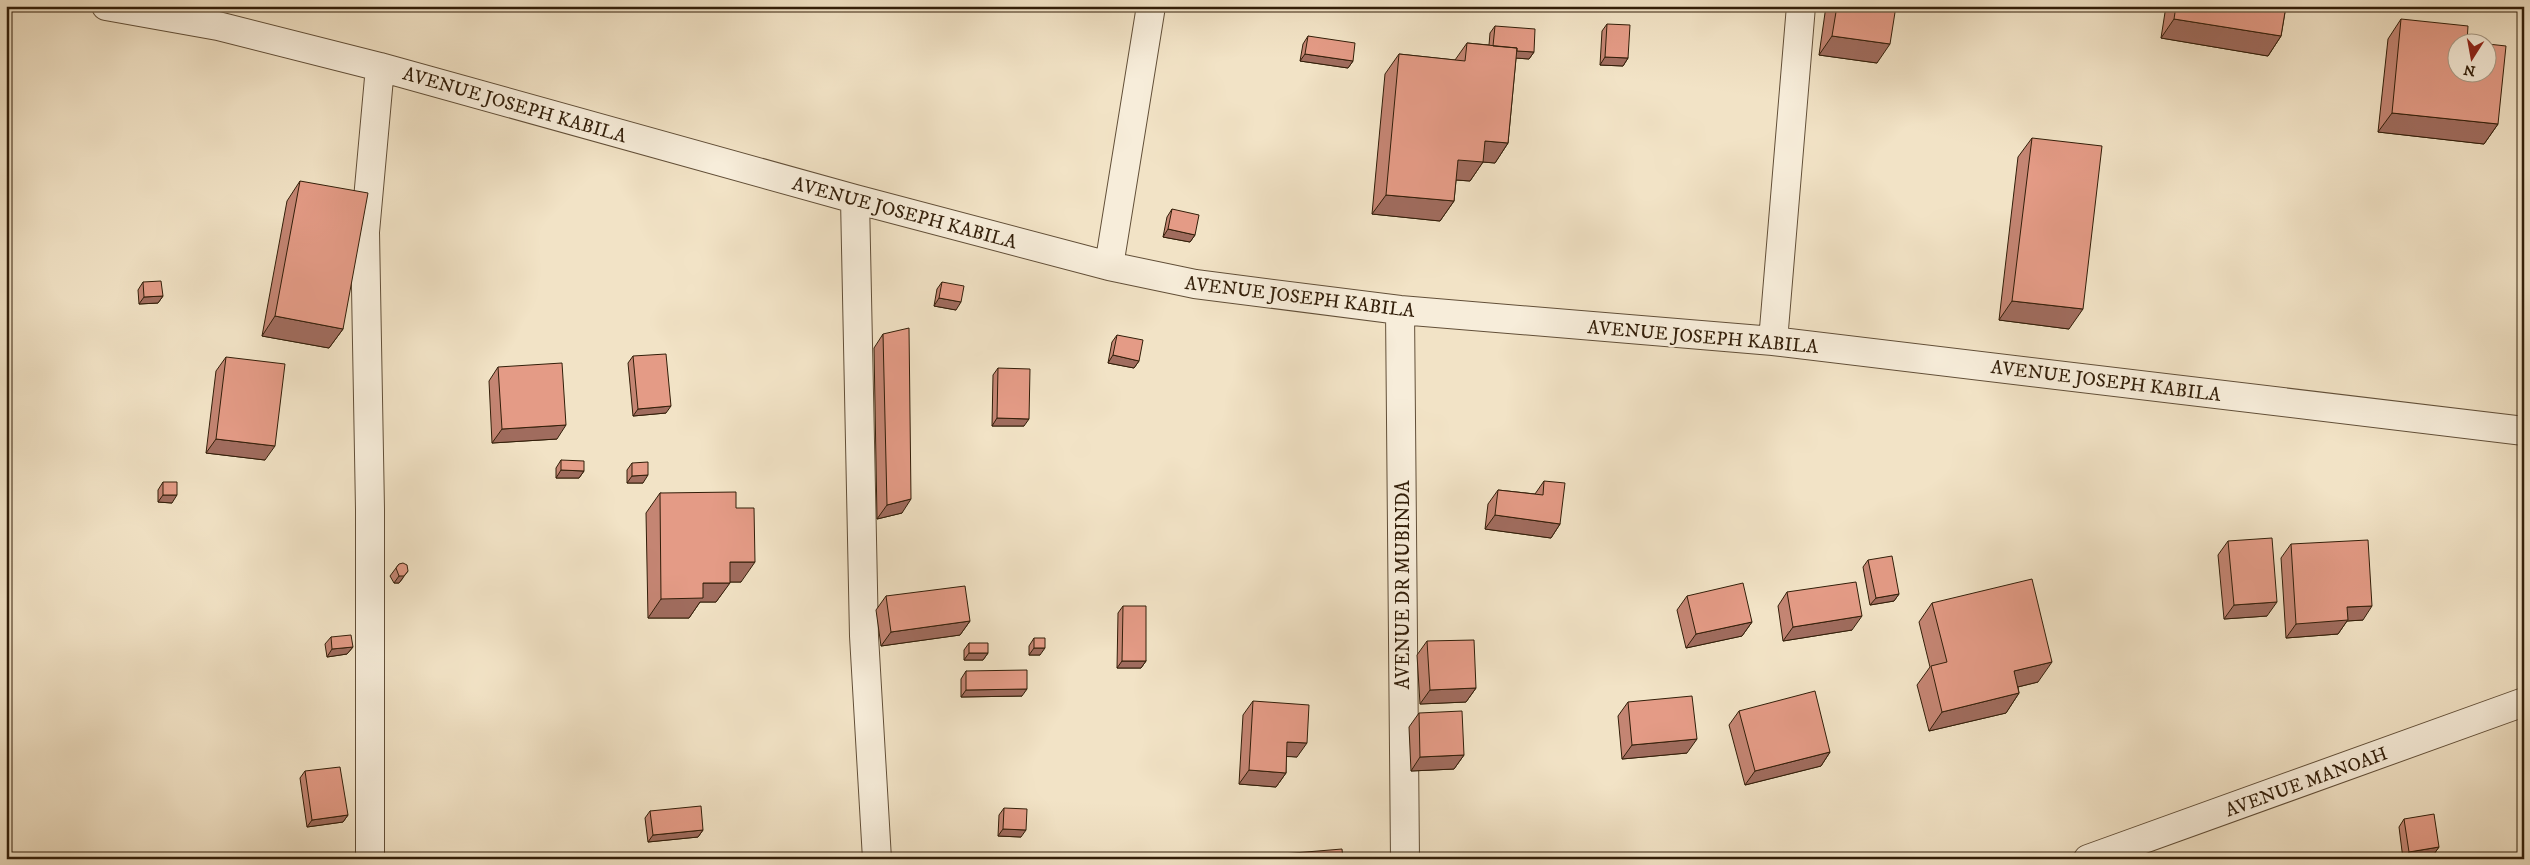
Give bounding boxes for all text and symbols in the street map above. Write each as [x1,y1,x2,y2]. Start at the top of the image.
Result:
north arrow [2448,32,2498,82]
text: N [2462,60,2477,80]
street label: AVENUE JOSEPH KABILA [400,62,630,149]
street label: AVENUE JOSEPH KABILA [790,172,1020,255]
street label: AVENUE JOSEPH KABILA [1183,272,1417,323]
street label: AVENUE JOSEPH KABILA [1587,316,1820,359]
street label: AVENUE JOSEPH KABILA [1989,356,2223,407]
street label: AVENUE DR MUBINDA [1392,480,1415,690]
street label: AVENUE MANOAH [2222,742,2391,822]

